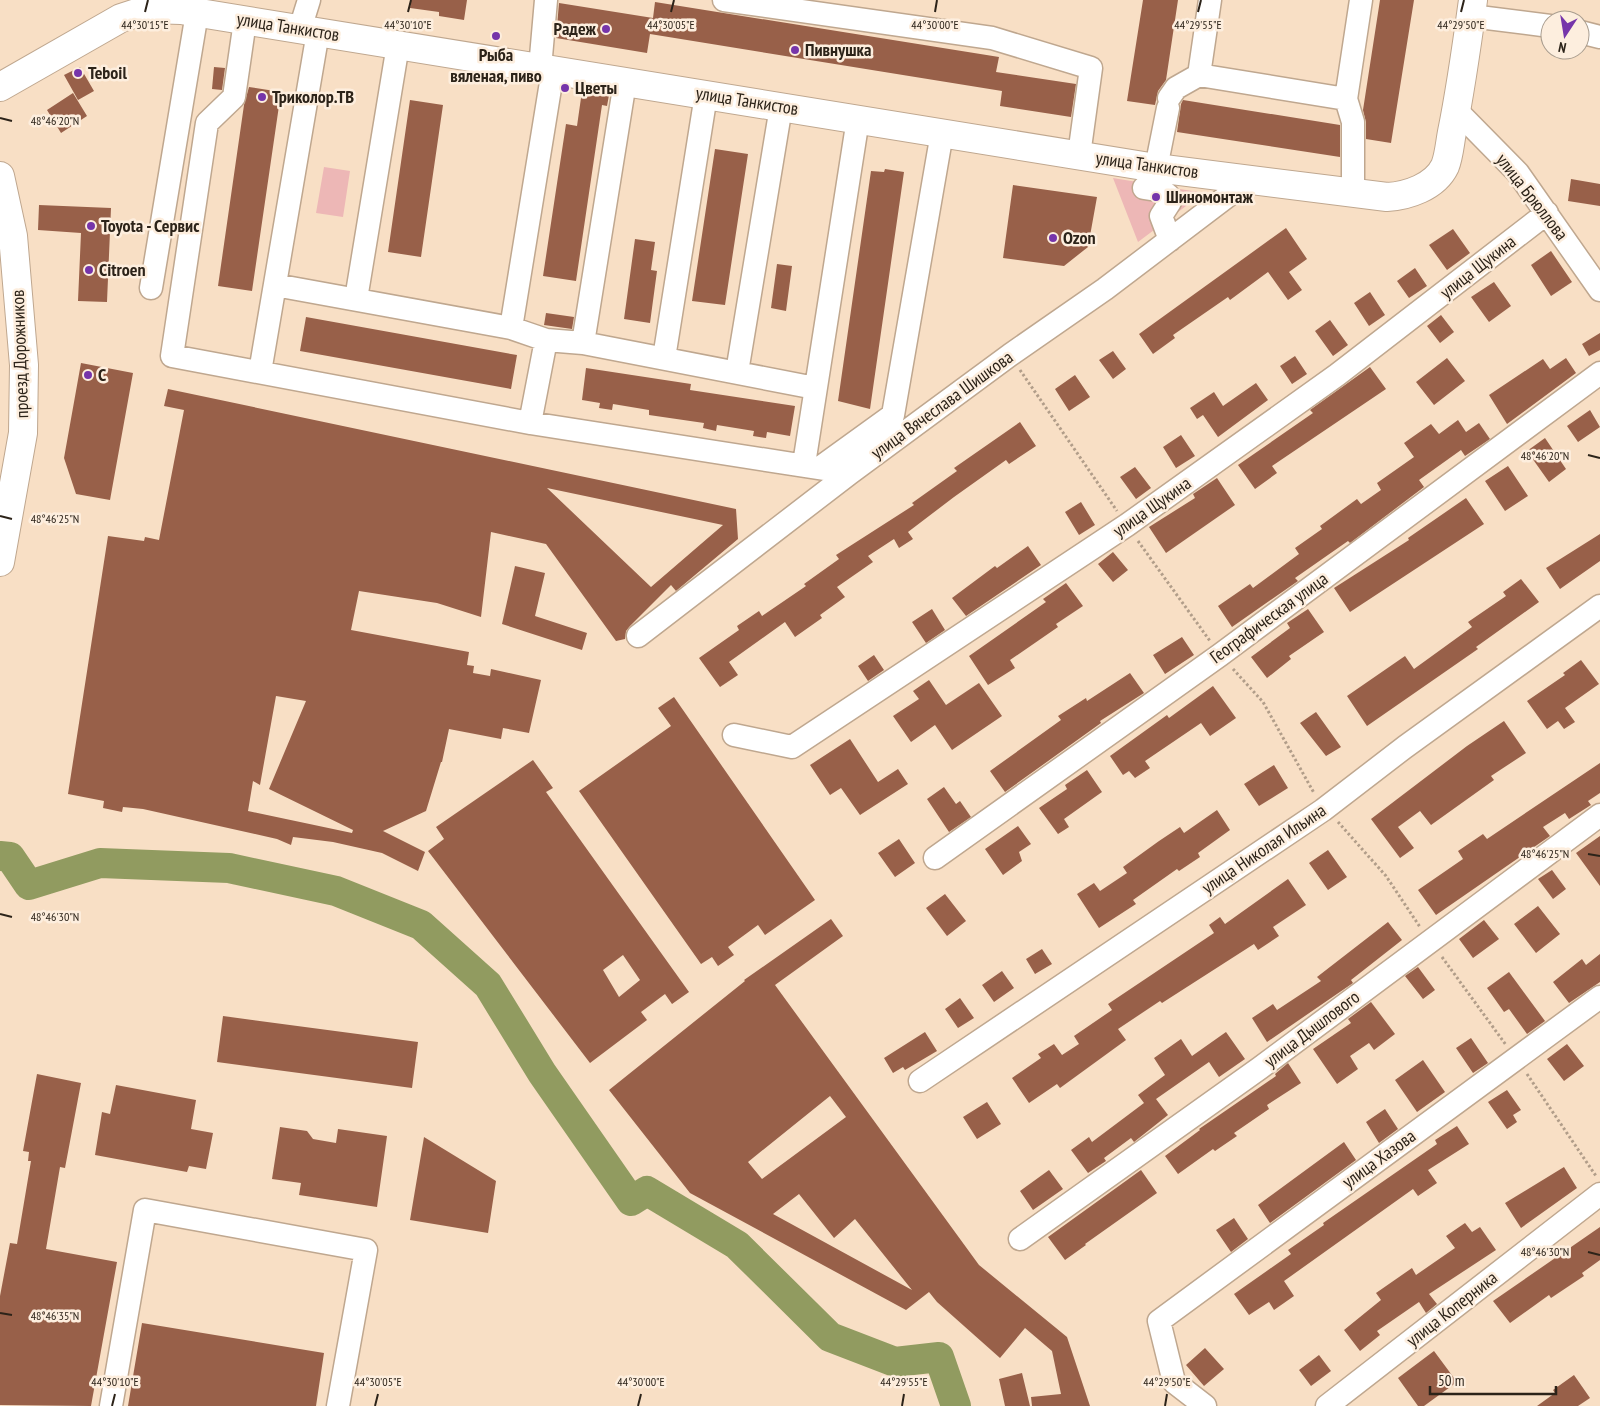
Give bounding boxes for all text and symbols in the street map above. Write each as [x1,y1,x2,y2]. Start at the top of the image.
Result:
street label: улица Танкистов [235,7,341,46]
north arrow [1540,10,1590,60]
text: 44°30'15"E [121,17,169,32]
text: 44°30'10"E [384,17,432,32]
place label: Радеж [554,17,597,40]
text: 44°30'05"E [647,17,695,32]
text: 44°30'00"E [911,17,959,32]
text: 44°29'55"E [1174,17,1222,32]
text: 44°29'50"E [1437,17,1485,32]
marker: Радеж [600,23,612,35]
marker: Рыба вяленая, пиво [490,30,502,42]
place label: Пивнушка [805,38,871,61]
text: N [1557,38,1568,57]
place label: Рыба вяленая, пиво [450,43,542,87]
marker: Пивнушка [789,44,801,56]
place label: Teboil [88,61,127,84]
marker: Teboil [72,67,84,79]
place label: Цветы [575,76,617,99]
street label: улица Танкистов [694,81,800,120]
marker: Цветы [559,82,571,94]
place label: Триколор.ТВ [272,85,354,108]
marker: Триколор.ТВ [256,91,268,103]
text: 48°46'20"N [31,113,79,128]
street label: улица Танкистов [1094,146,1200,183]
street label: улица Брюллова [1491,149,1573,245]
place label: Шиномонтаж [1166,185,1253,208]
marker: Шиномонтаж [1150,191,1162,203]
place label: Toyota - Сервис [101,214,200,237]
marker: Toyota - Сервис [85,220,97,232]
place label: Ozon [1063,226,1096,249]
street label: улица Щукина [1435,230,1520,303]
marker: Ozon [1047,232,1059,244]
place label: Citroen [99,258,146,281]
marker: Citroen [83,264,95,276]
street label: проезд Дорожников [6,289,33,419]
street label: улица Вячеслава Шишкова [866,345,1017,464]
place label: С [98,363,106,386]
marker: С [82,369,94,381]
text: 48°46'20"N [1521,448,1569,463]
street label: улица Щукина [1108,471,1195,542]
text: 48°46'25"N [31,511,79,526]
street label: Географическая улица [1205,567,1332,668]
street label: улица Николая Ильина [1197,799,1330,899]
text: 48°46'25"N [1521,846,1569,861]
text: 48°46'30"N [31,909,79,924]
street label: улица Дышлового [1259,985,1364,1072]
street label: улица Хазова [1338,1124,1420,1193]
text: 48°46'30"N [1521,1244,1569,1259]
street label: улица Коперника [1402,1266,1502,1351]
text: 48°46'35"N [31,1308,79,1323]
scale bar [1430,1364,1556,1396]
text: 50 m [1438,1371,1464,1390]
text: 44°30'10"E [91,1374,139,1389]
text: 44°30'05"E [354,1374,402,1389]
text: 44°30'00"E [617,1374,665,1389]
text: 44°29'55"E [880,1374,928,1389]
text: 44°29'50"E [1143,1374,1191,1389]

